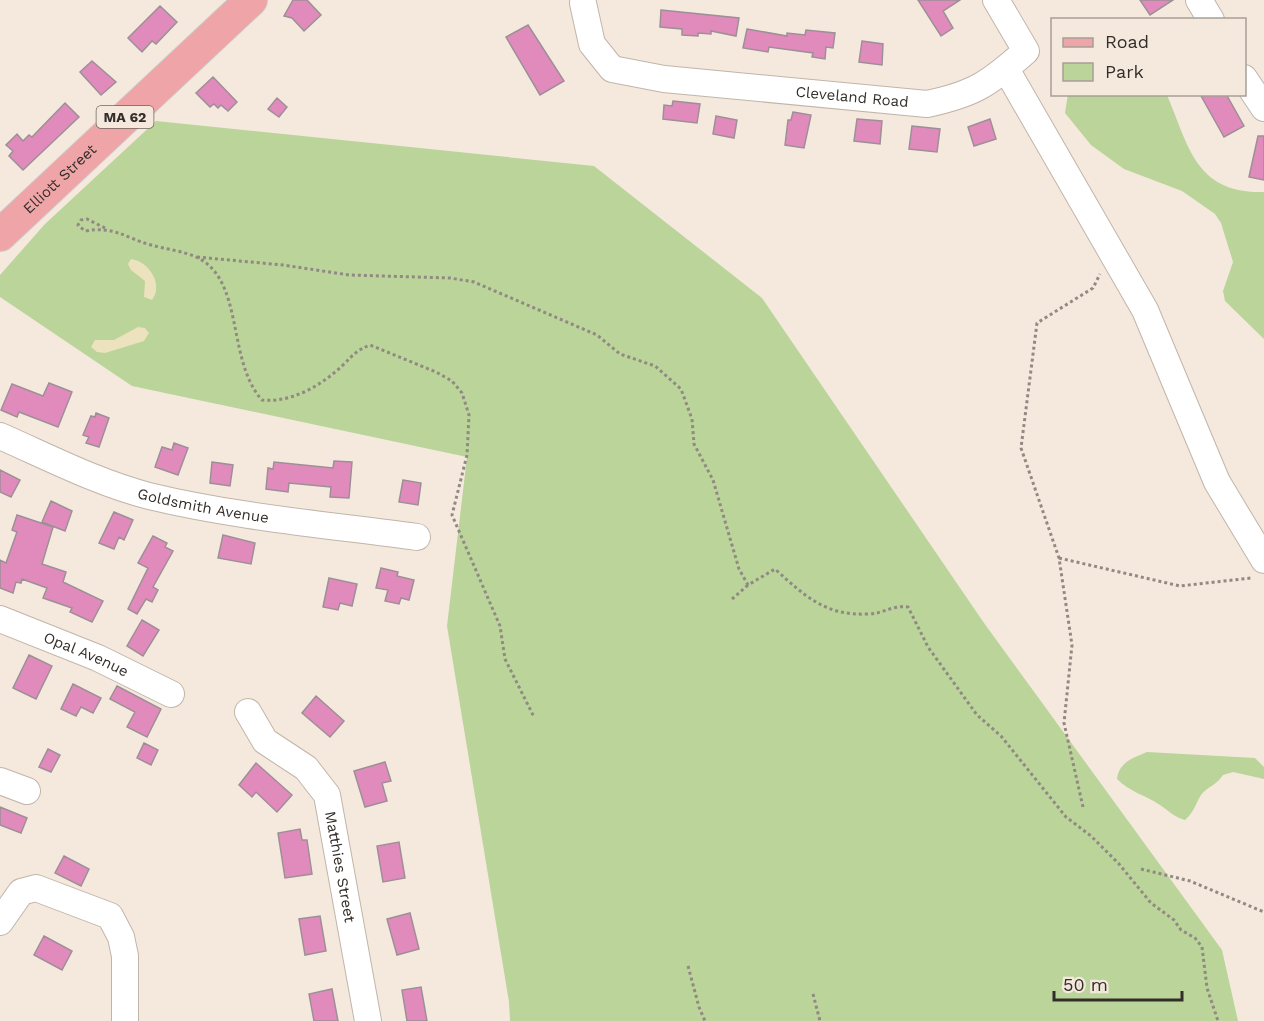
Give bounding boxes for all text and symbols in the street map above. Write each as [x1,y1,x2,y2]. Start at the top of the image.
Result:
legend [1051,18,1246,96]
text: Road [1105,31,1149,52]
text: Park [1105,61,1144,82]
street label: Cleveland Road [795,83,909,111]
road number: MA 62 [96,106,154,128]
street label: Elliott Street [20,140,101,218]
street label: Goldsmith Avenue [136,484,270,527]
street label: Opal Avenue [41,628,131,681]
street label: Matthies Street [321,810,359,925]
scale bar [1054,964,1182,1002]
text: 50 m [1063,974,1108,995]

